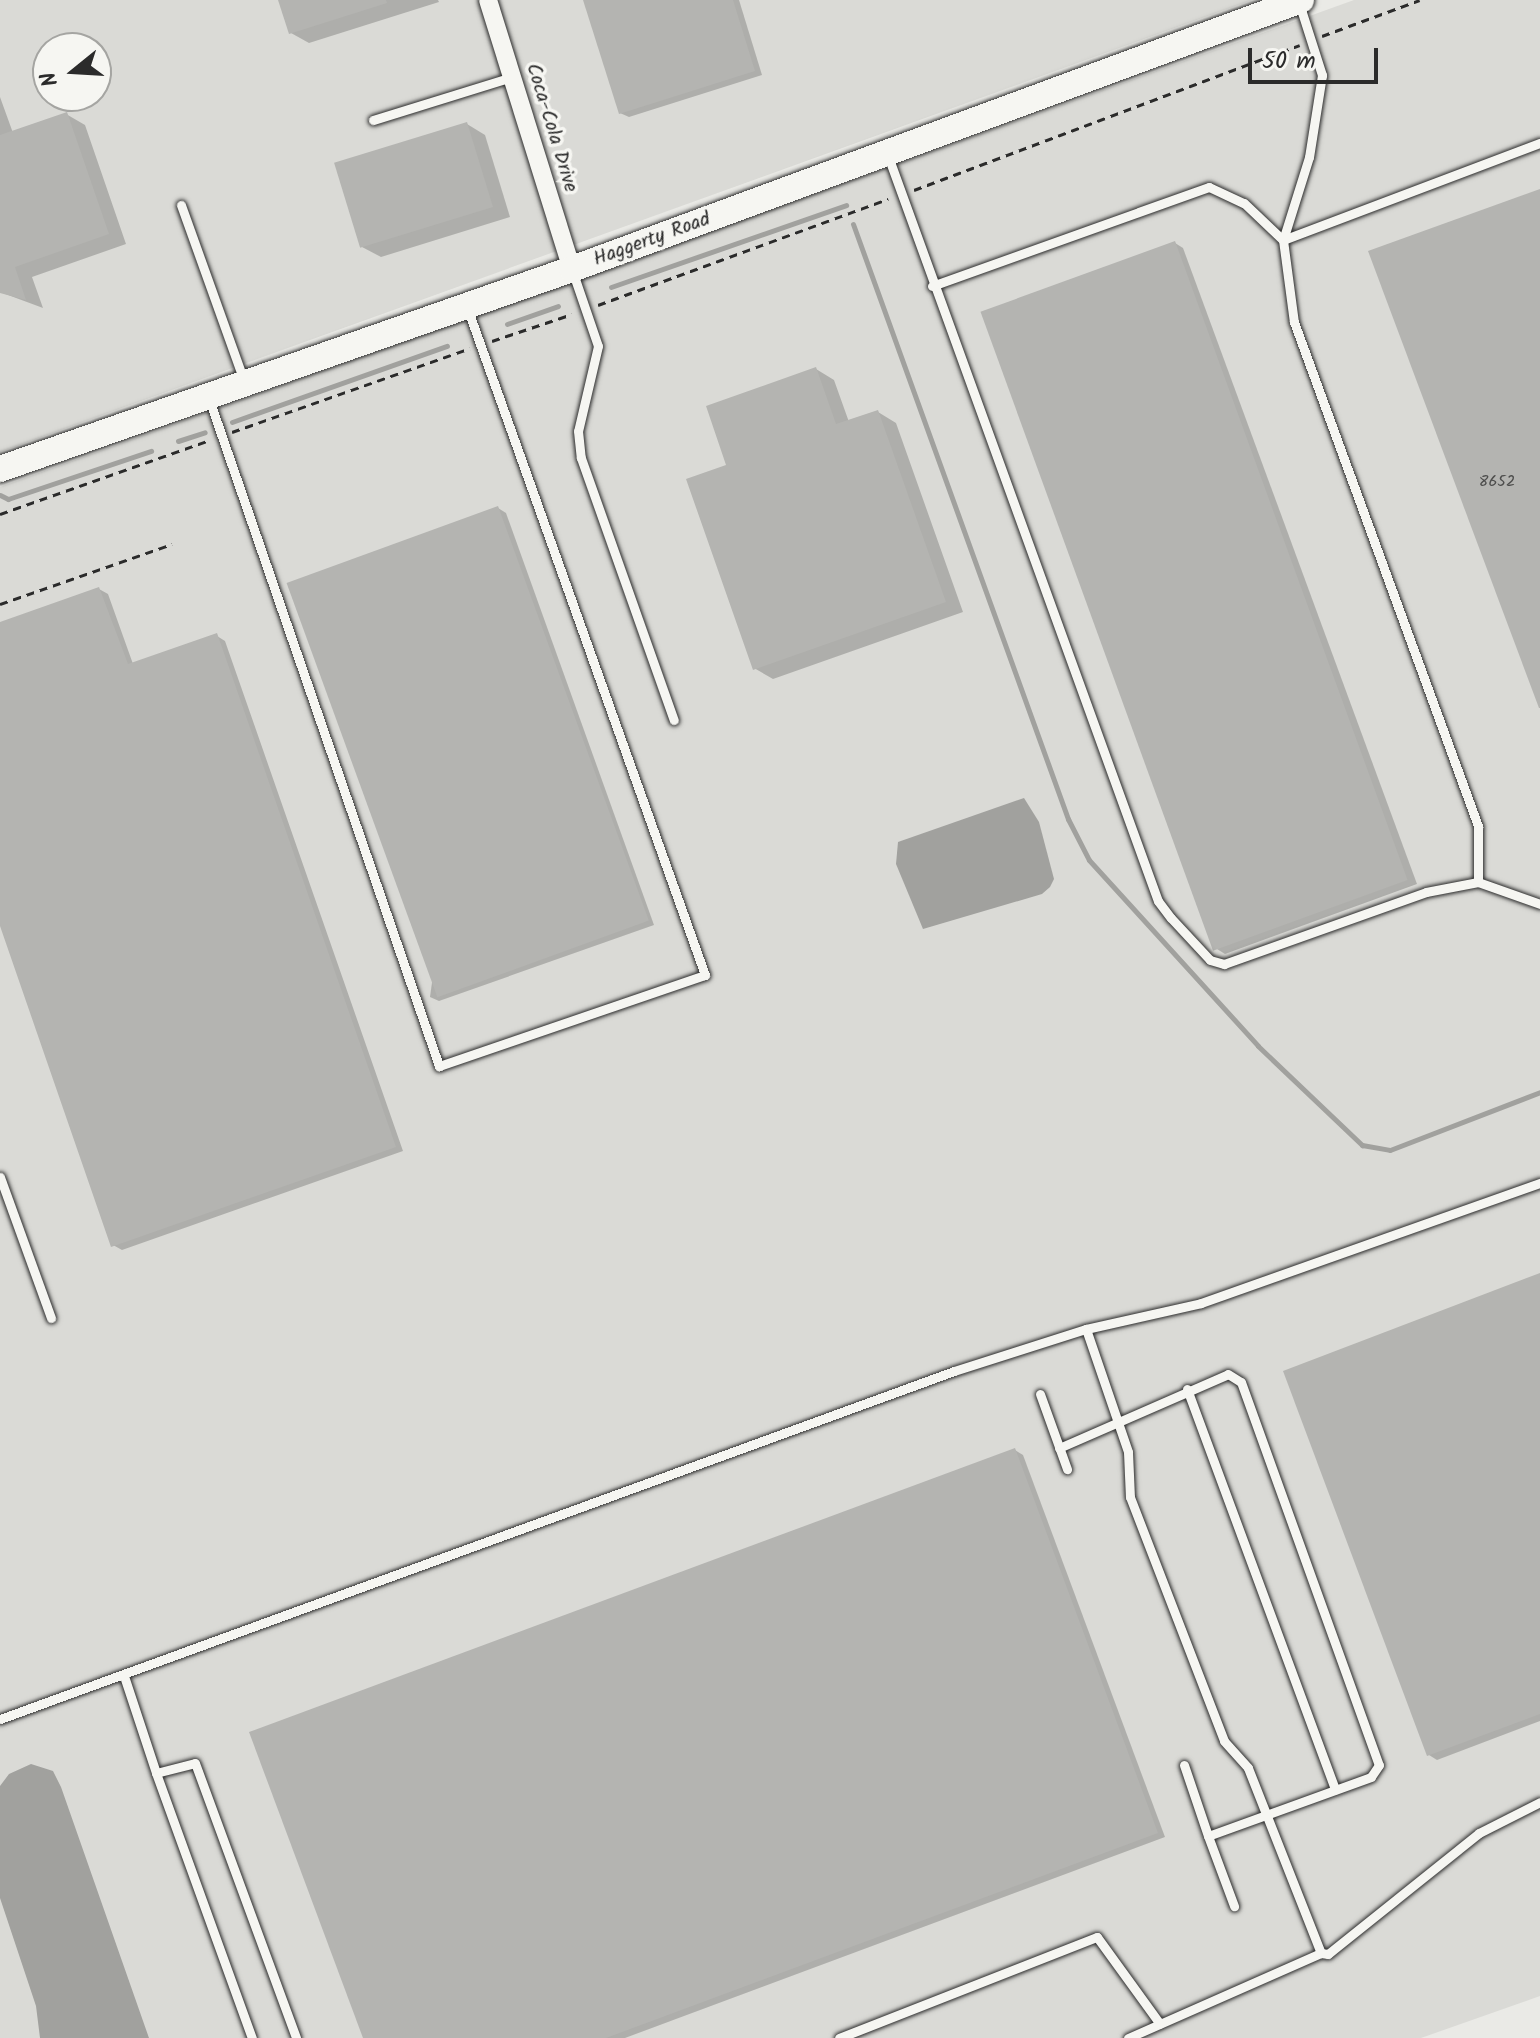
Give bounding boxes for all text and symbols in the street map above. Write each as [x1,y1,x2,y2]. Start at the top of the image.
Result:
north arrow [32,32,112,112]
scale bar [1252,32,1382,82]
text: 50 m [1262,42,1316,81]
street label: Coca-Cola Drive [520,61,582,195]
text: N [32,67,69,91]
street label: Haggerty Road [590,208,714,272]
house number: 8652 [1479,472,1515,492]

